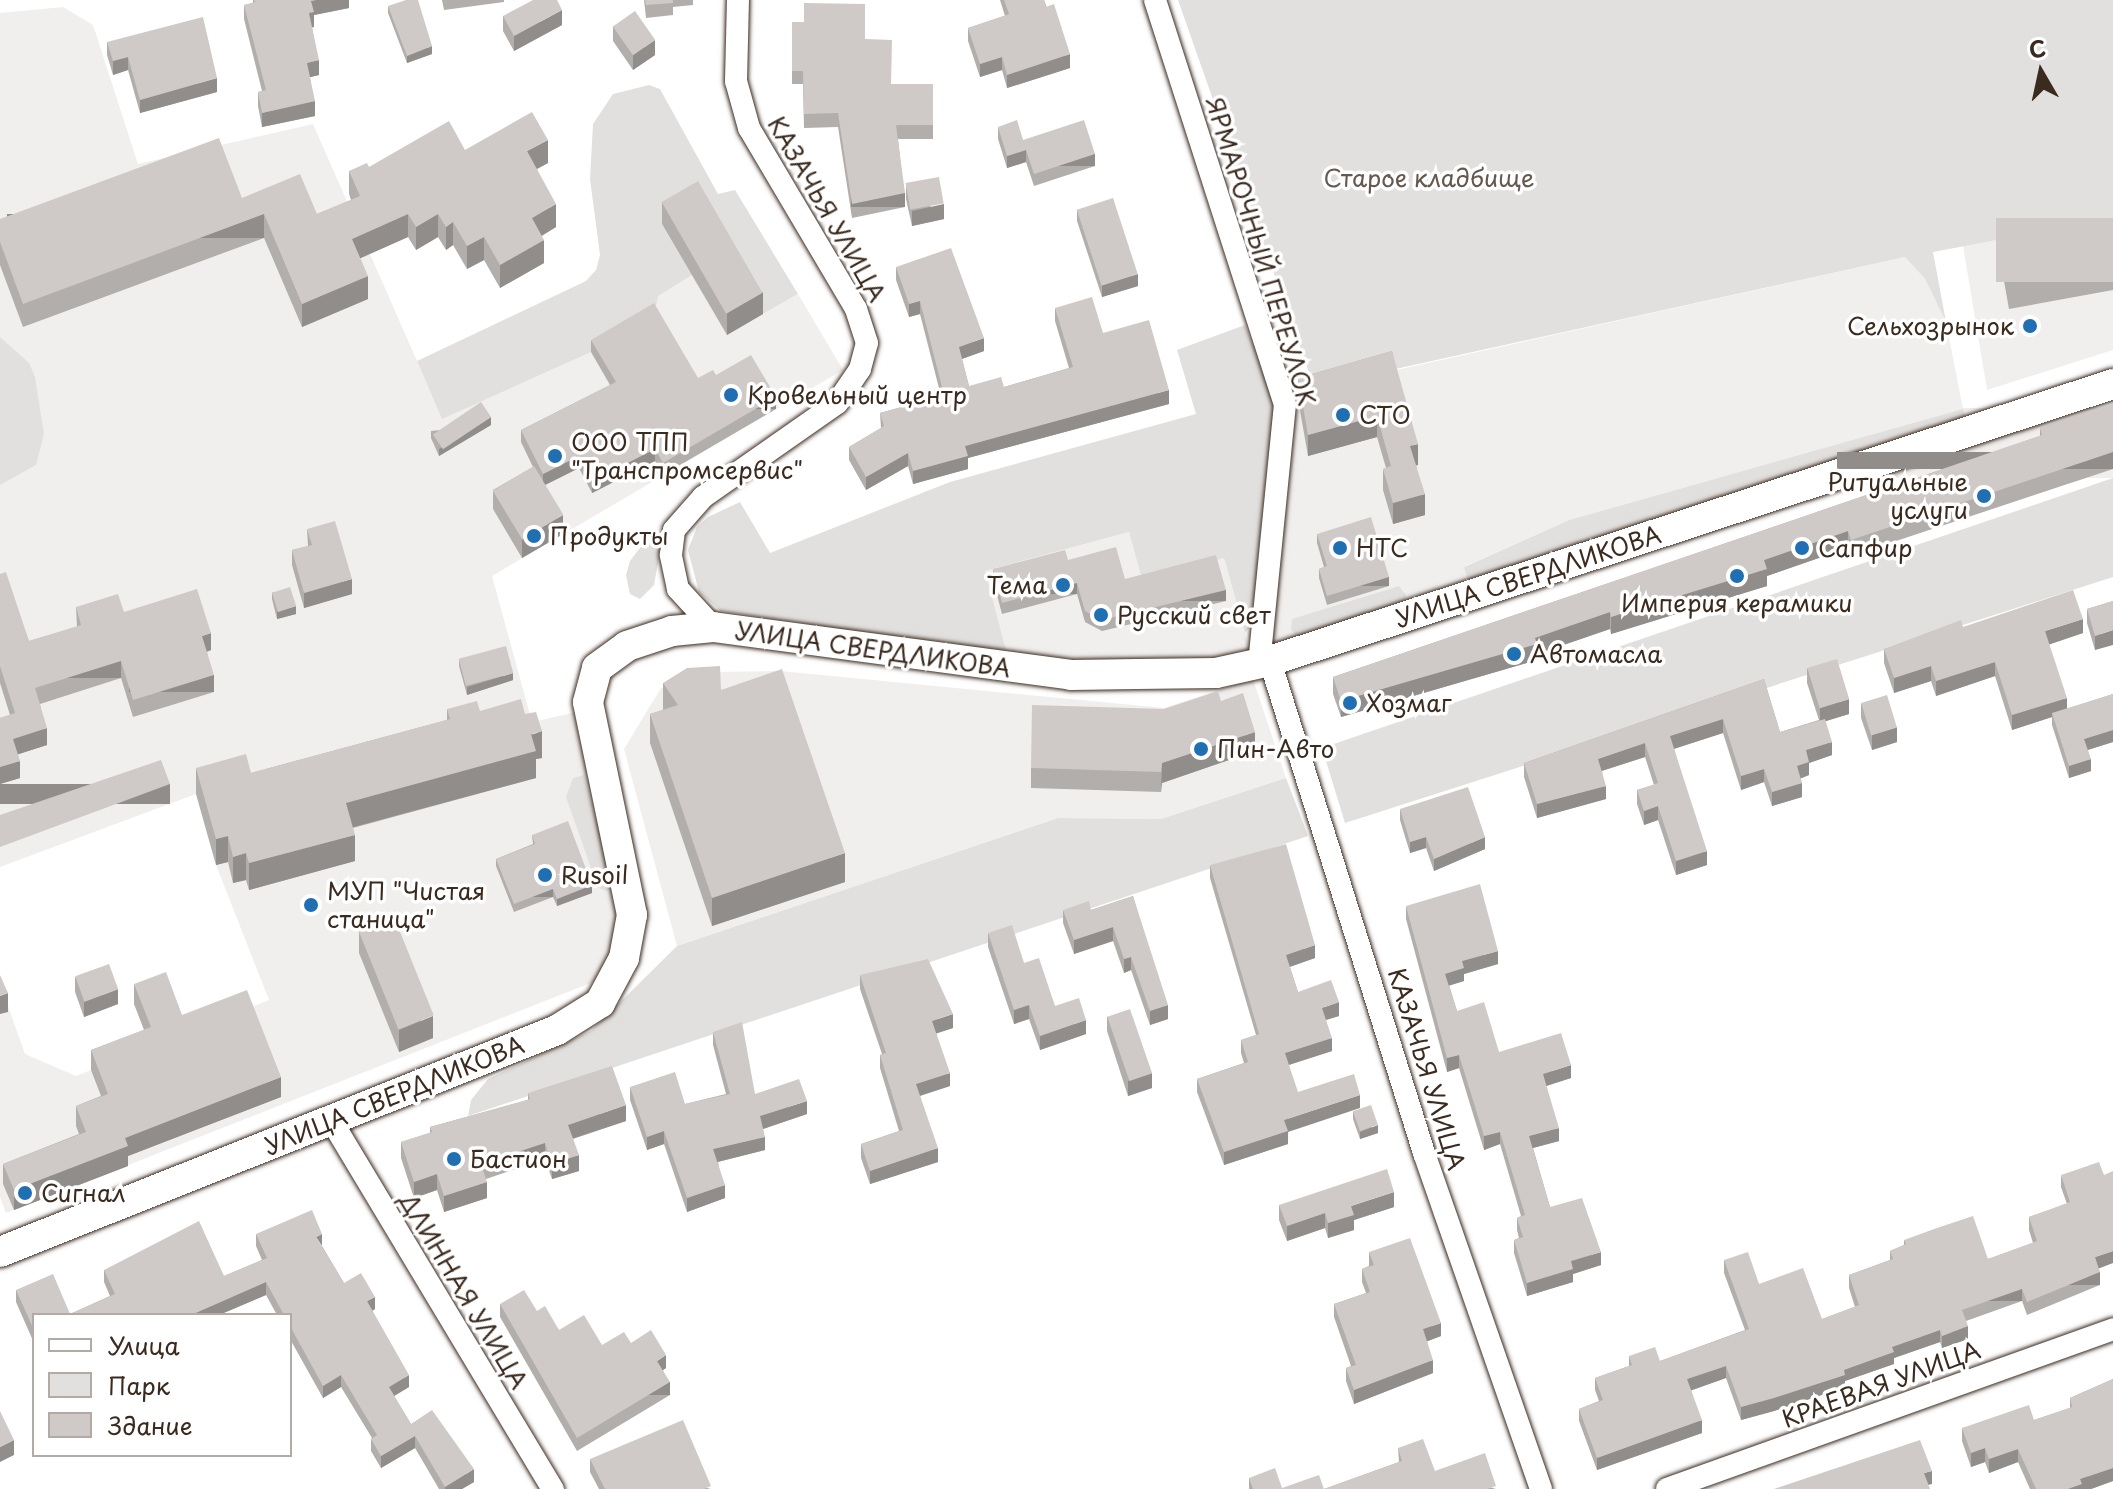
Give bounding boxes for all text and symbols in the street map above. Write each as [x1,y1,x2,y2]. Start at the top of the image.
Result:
text: С [2026,30,2048,65]
north arrow [2001,32,2081,112]
street label: ЯРМАРОЧНЫЙ ПЕРЕУЛОК [1200,93,1322,409]
street label: КАЗАЧЬЯ УЛИЦА [762,111,892,307]
park label: Старое кладбище [1322,164,1536,192]
place label: Сельхозрынок [1847,312,2014,340]
marker: Сельхозрынок [2021,317,2039,335]
place label: Кровельный центр [747,381,967,409]
marker: Кровельный центр [722,386,740,404]
place label: СТО [1359,401,1411,429]
marker: СТО [1334,406,1352,424]
place label: ООО ТПП "Транспромсервис" [571,428,803,484]
marker: ООО ТПП "Транспромсервис" [546,447,564,465]
place label: Ритуальные услуги [1827,468,1968,524]
marker: Ритуальные услуги [1975,487,1993,505]
street label: УЛИЦА СВЕРДЛИКОВА [1390,519,1666,633]
place label: Продукты [550,522,669,550]
marker: Продукты [525,527,543,545]
place label: НТС [1356,534,1408,562]
place label: Сапфир [1818,534,1912,562]
marker: НТС [1331,539,1349,557]
marker: Сапфир [1793,539,1811,557]
marker: Империя керамики [1728,567,1746,585]
place label: Тема [986,571,1047,599]
marker: Тема [1054,576,1072,594]
place label: Империя керамики [1621,589,1853,617]
place label: Русский свет [1117,601,1271,629]
marker: Русский свет [1092,606,1110,624]
street label: УЛИЦА СВЕРДЛИКОВА [732,615,1014,683]
place label: Автомасла [1530,640,1662,668]
marker: Автомасла [1505,645,1523,663]
place label: Хозмаг [1366,689,1451,717]
marker: Хозмаг [1341,694,1359,712]
place label: Пин-Авто [1217,735,1334,763]
marker: Пин-Авто [1192,740,1210,758]
place label: Rusoil [561,861,628,889]
marker: Rusoil [536,866,554,884]
place label: МУП "Чистая станица" [327,877,485,933]
marker: МУП "Чистая станица" [302,896,320,914]
street label: КАЗАЧЬЯ УЛИЦА [1383,965,1471,1173]
street label: УЛИЦА СВЕРДЛИКОВА [259,1029,529,1161]
place label: Бастион [470,1145,567,1173]
marker: Бастион [445,1150,463,1168]
place label: Сигнал [41,1179,126,1207]
marker: Сигнал [16,1184,34,1202]
street label: ДЛИННАЯ УЛИЦА [394,1188,534,1394]
legend [32,1313,292,1457]
text: Улица [108,1327,180,1363]
street label: КРАЕВАЯ УЛИЦА [1779,1335,1983,1433]
text: Парк [108,1367,170,1403]
text: Здание [108,1407,193,1443]

